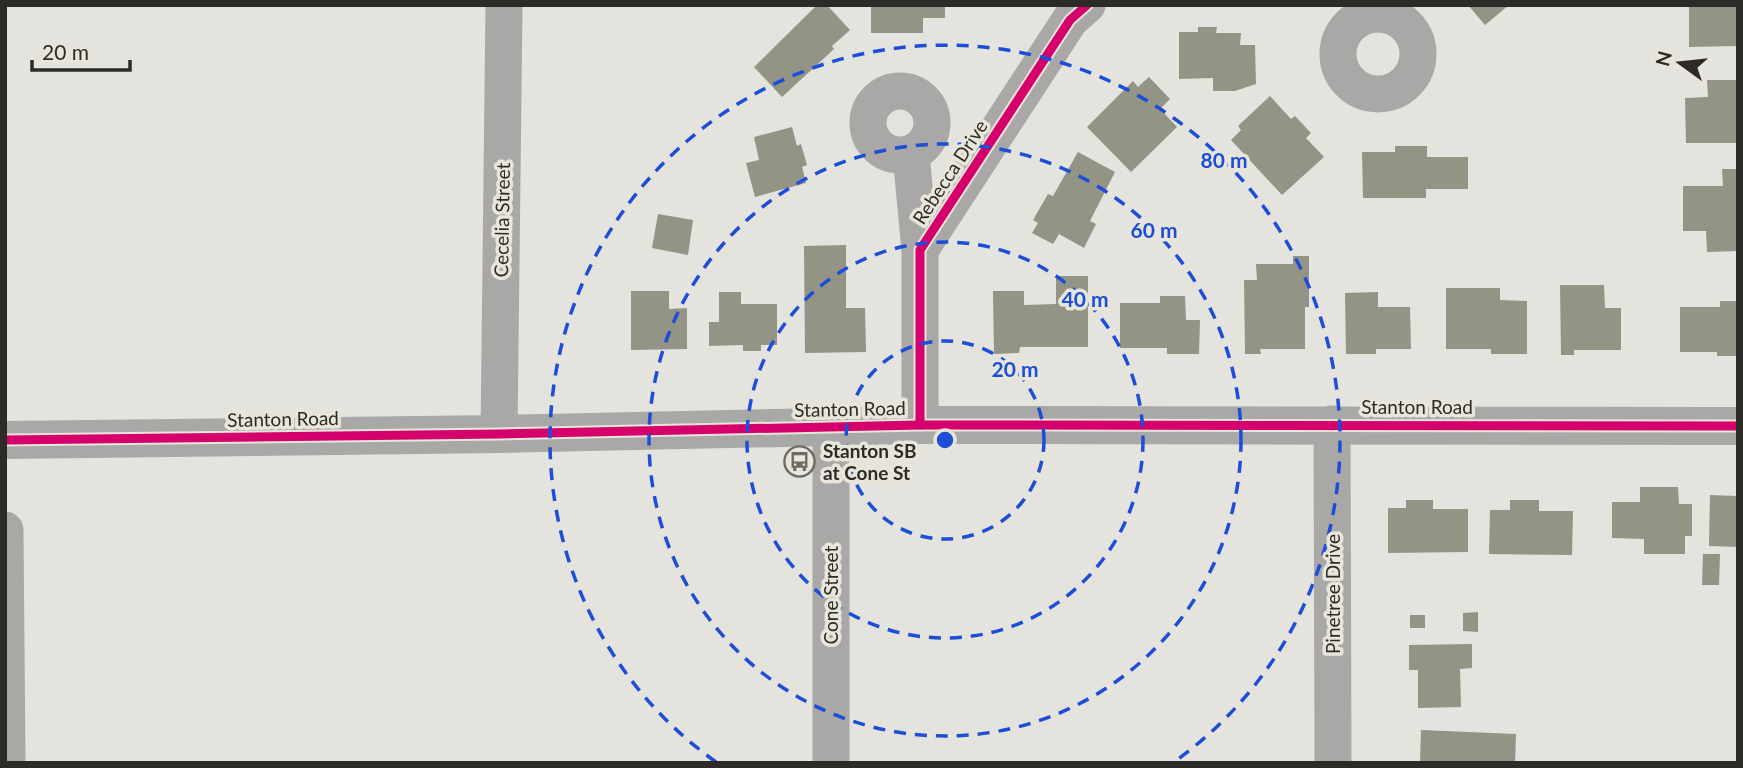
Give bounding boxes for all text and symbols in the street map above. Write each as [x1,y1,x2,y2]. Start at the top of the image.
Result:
scale bar [32,28,130,72]
north arrow [1645,28,1715,98]
text: 20 m [42,39,89,64]
text: N [1650,48,1676,69]
street label: Rebecca Drive [907,115,992,228]
text: 80 m [1200,147,1248,172]
street label: Cecelia Street [489,162,514,278]
text: 60 m [1130,217,1178,242]
text: 40 m [1061,286,1109,311]
text: 20 m [991,356,1039,381]
street label: Stanton Road [1361,395,1473,418]
street label: Stanton Road [794,396,906,421]
street label: Stanton Road [227,406,339,431]
centre of rings [933,428,957,452]
place label: Stanton SB at Cone St [823,439,916,484]
bus stop icon: Stanton SB at Cone St [783,445,817,479]
street label: Pinetree Drive [1321,534,1344,654]
street label: Cone Street [819,545,842,644]

